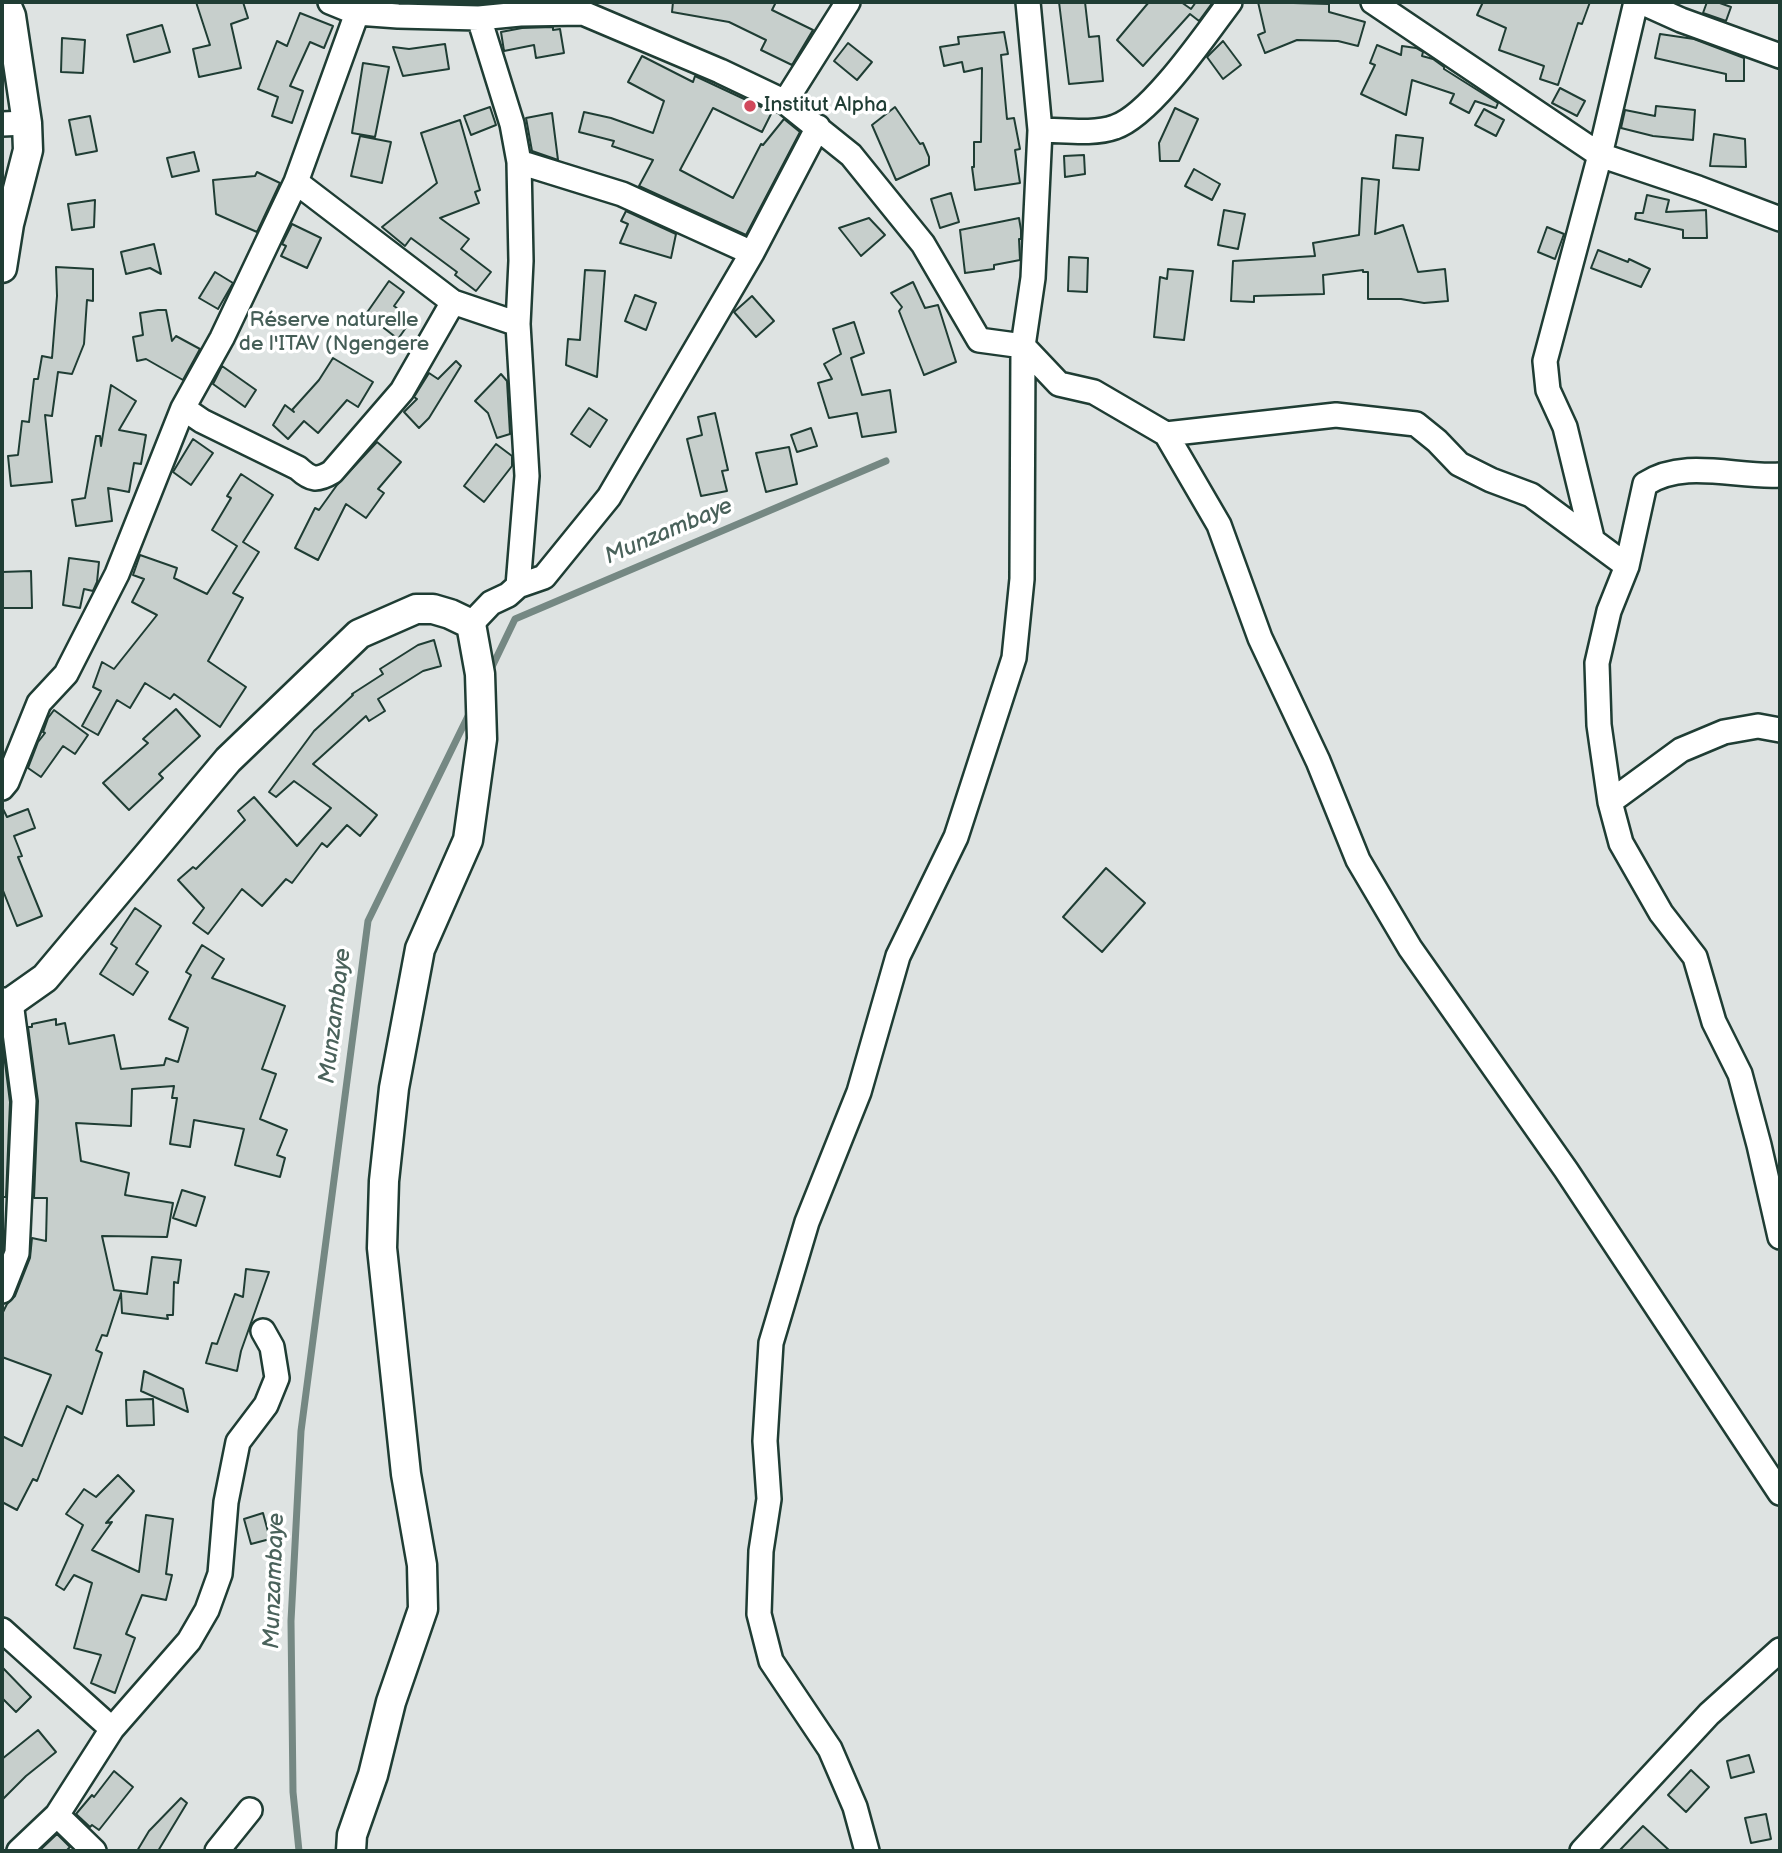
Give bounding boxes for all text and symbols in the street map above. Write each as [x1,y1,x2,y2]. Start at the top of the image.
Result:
place label: Institut Alpha [764,93,887,119]
marker: Institut Alpha [742,98,758,114]
park label: Réserve naturelle de l'ITAV (Ngengere [239,308,429,358]
water label: Munzambaye [601,493,737,571]
water label: Munzambaye [314,947,358,1085]
water label: Munzambaye [259,1512,291,1650]

